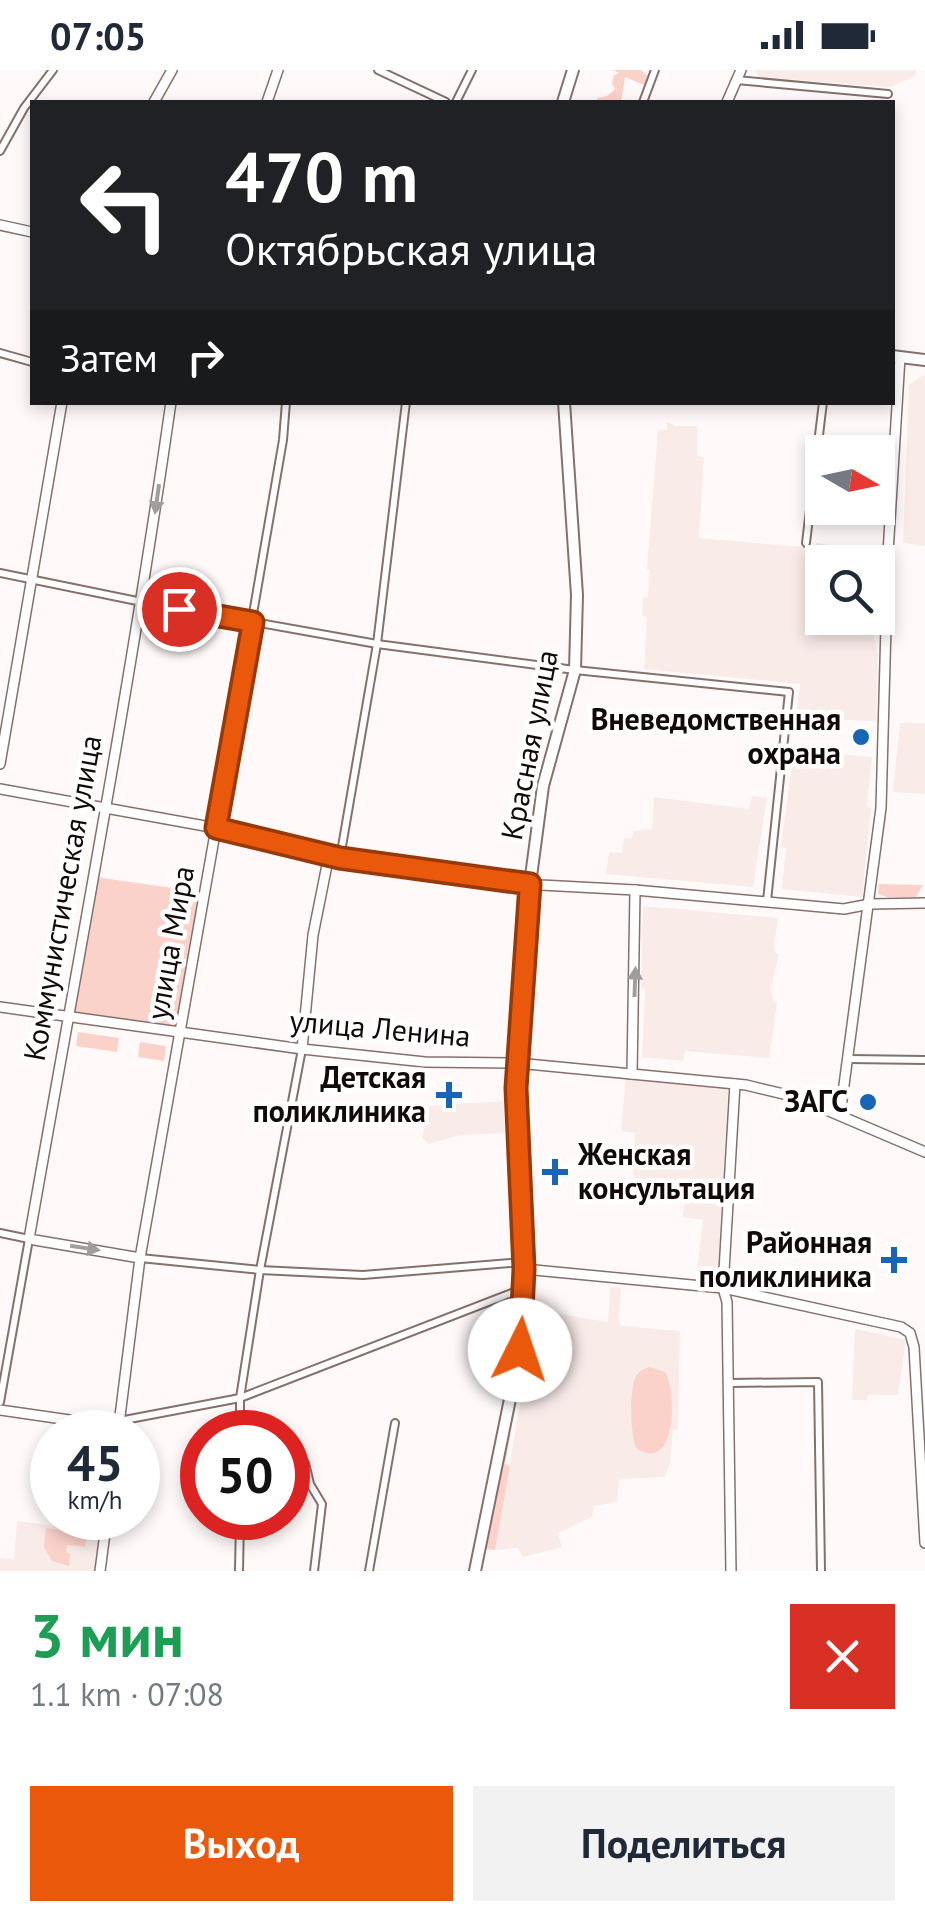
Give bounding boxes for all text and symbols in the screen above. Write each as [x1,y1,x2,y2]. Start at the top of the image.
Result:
text: 07:05 [50,11,146,60]
text: 470 m [225,131,418,221]
icon: left [60,140,190,270]
text: Октябрьская улица [225,219,597,277]
icon: right [178,330,233,385]
text: Затем [60,333,158,382]
north arrow [805,435,895,525]
map controls [805,435,895,635]
one-way arrow [149,484,165,515]
button: search [805,545,895,635]
pin [137,567,222,652]
icon: arrive [152,582,207,637]
street label: Красная улица [491,646,566,843]
place label: Вневедомственная охрана [591,699,841,772]
marker: Вневедомственная охрана [850,726,872,748]
street label: Коммунистическая улица [14,732,109,1064]
street label: улица Мира [137,863,202,1023]
one-way arrow [627,965,643,997]
street label: улица Ленина [288,1000,472,1055]
place label: Детская поликлиника [253,1057,426,1130]
place label: ЗАГС [784,1081,848,1120]
marker: Детская поликлиника [436,1082,462,1108]
marker: ЗАГС [857,1091,879,1113]
place label: Женская консультация [577,1134,755,1207]
marker: Женская консультация [542,1159,568,1185]
place label: Районная поликлиника [699,1222,872,1295]
one-way arrow [69,1241,101,1256]
marker: Районная поликлиника [881,1247,907,1273]
position arrow [468,1298,572,1402]
speed limit sign: 50 [180,1410,310,1540]
text: 45 [67,1430,123,1495]
text: km/h [68,1484,122,1516]
text: 3 мин [30,1596,184,1674]
button: close [790,1604,895,1709]
text: 1.1 km · 07:08 [30,1673,224,1715]
button: Выход [30,1786,453,1901]
button: Поделиться [473,1786,895,1901]

